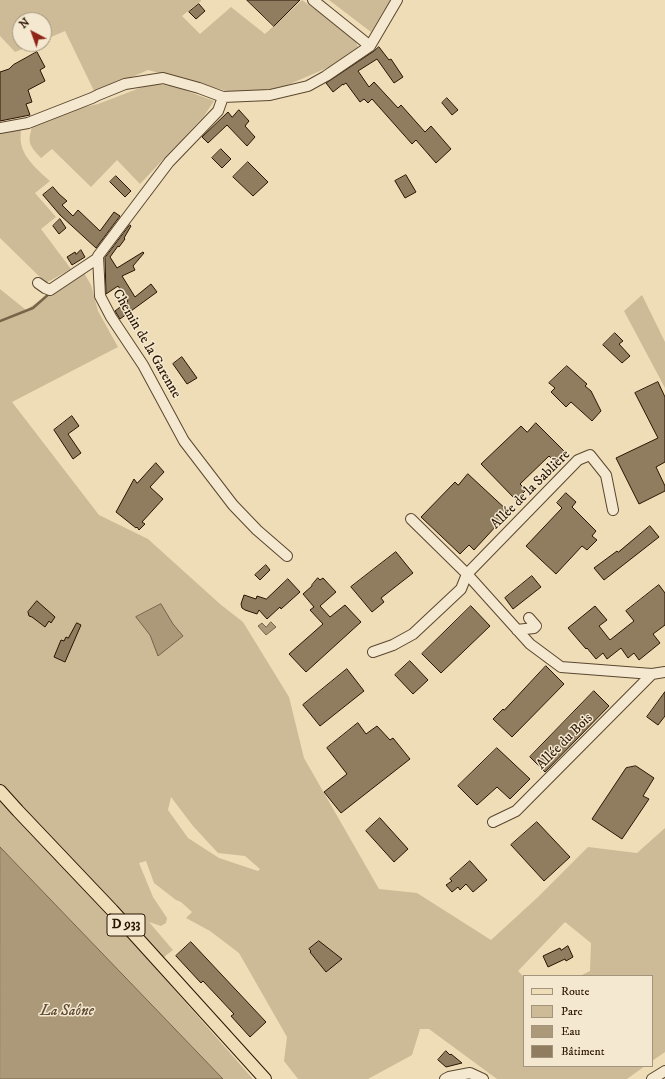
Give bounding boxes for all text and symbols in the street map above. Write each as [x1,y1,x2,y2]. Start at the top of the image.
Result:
north arrow [12,12,52,52]
text: N [17,15,33,32]
street label: Chemin de la Garenne [108,287,184,401]
street label: Allée de la Sablière [488,447,574,533]
street label: Allée du Bois [533,710,597,774]
road number: D 933 [107,914,145,936]
legend [523,975,653,1067]
text: Route [561,984,589,999]
water label: La Saône [40,1003,94,1021]
text: Parc [561,1004,583,1019]
text: Eau [561,1024,580,1039]
text: Bâtiment [561,1044,605,1059]

